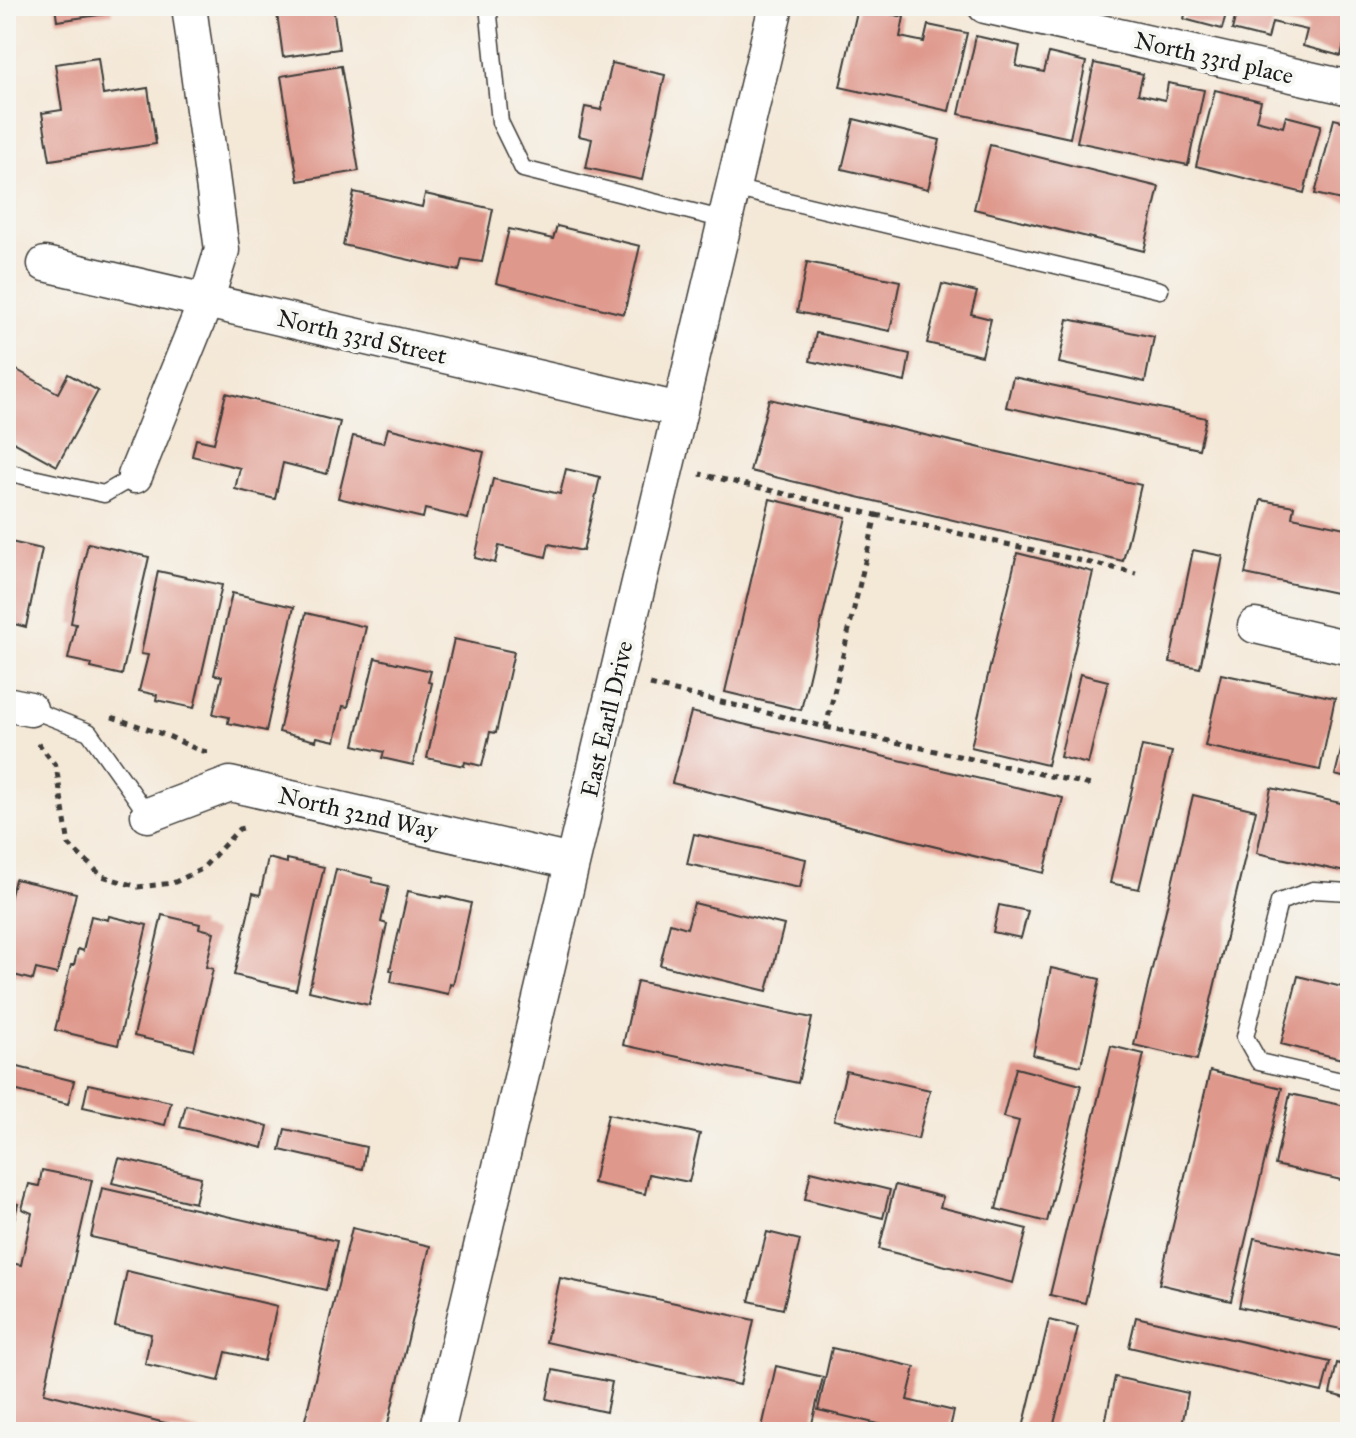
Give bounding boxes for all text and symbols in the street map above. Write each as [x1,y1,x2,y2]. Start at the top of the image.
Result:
street label: North 33rd place [1132,25,1296,91]
street label: North 33rd Street [274,303,450,371]
street label: East Earll Drive [574,638,640,800]
street label: North 32nd Way [275,780,441,846]

